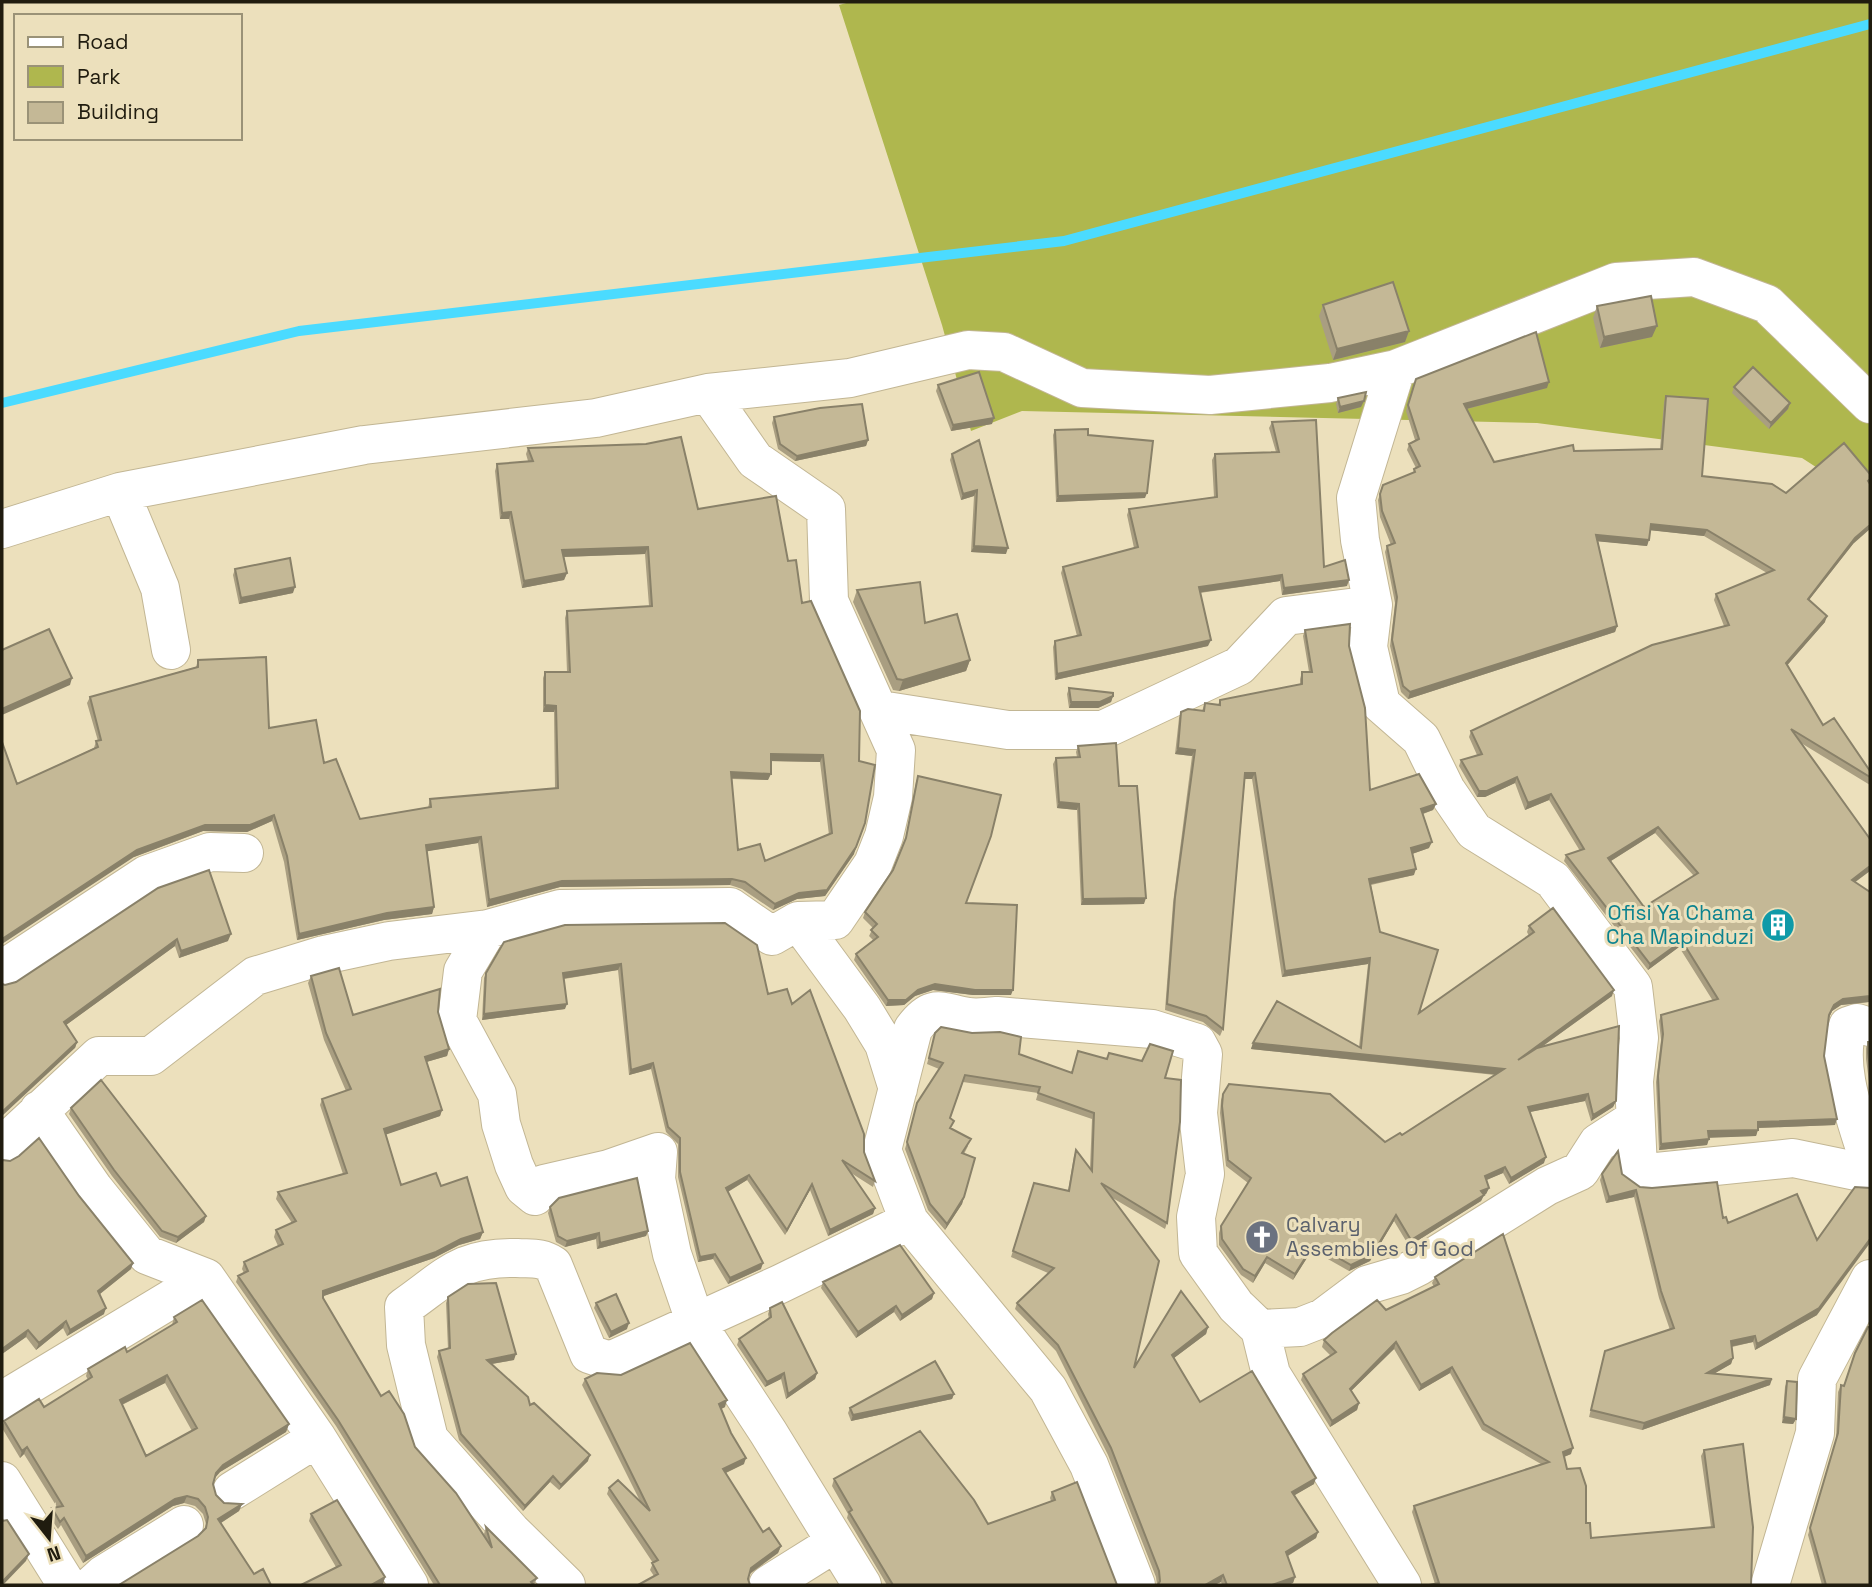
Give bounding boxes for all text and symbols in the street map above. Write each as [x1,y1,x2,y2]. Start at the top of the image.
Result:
legend [14,14,242,140]
text: Road [77,28,129,55]
text: Park [77,63,121,90]
text: Building [77,98,159,125]
place label: Ofisi Ya Chama Cha Mapinduzi [1606,899,1754,950]
building icon: Ofisi Ya Chama Cha Mapinduzi [1759,906,1797,944]
place label: Calvary Assemblies Of God [1286,1211,1474,1262]
church icon: Calvary Assemblies Of God [1243,1218,1281,1256]
north arrow [14,1503,84,1573]
text: N [44,1540,64,1568]

